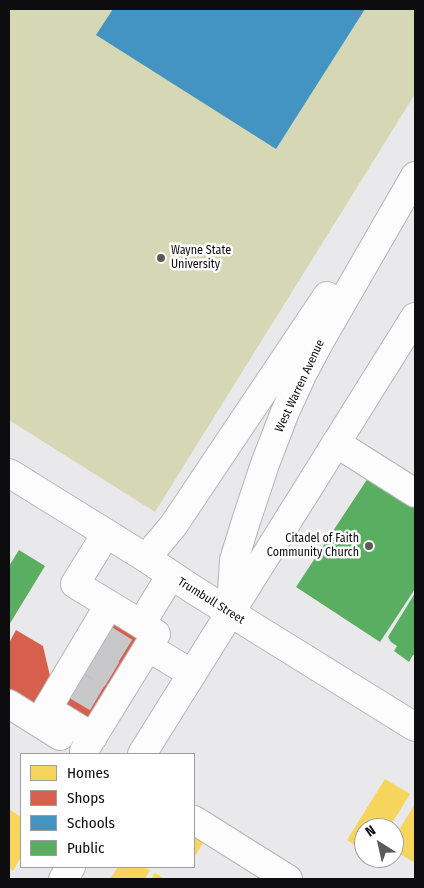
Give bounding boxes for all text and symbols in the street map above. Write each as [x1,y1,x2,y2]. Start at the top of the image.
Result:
place label: Wayne State University [171,244,231,272]
marker: Wayne State University [155,252,167,264]
street label: West Warren Avenue [272,337,328,435]
place label: Citadel of Faith Community Church [267,532,359,560]
marker: Citadel of Faith Community Church [363,540,375,552]
street label: Trumbull Street [175,575,247,627]
legend [20,753,195,868]
text: Homes [67,764,109,782]
text: Shops [67,789,105,807]
text: Schools [67,814,115,832]
north arrow [354,818,404,868]
text: N [362,822,379,840]
text: Public [67,839,104,857]

